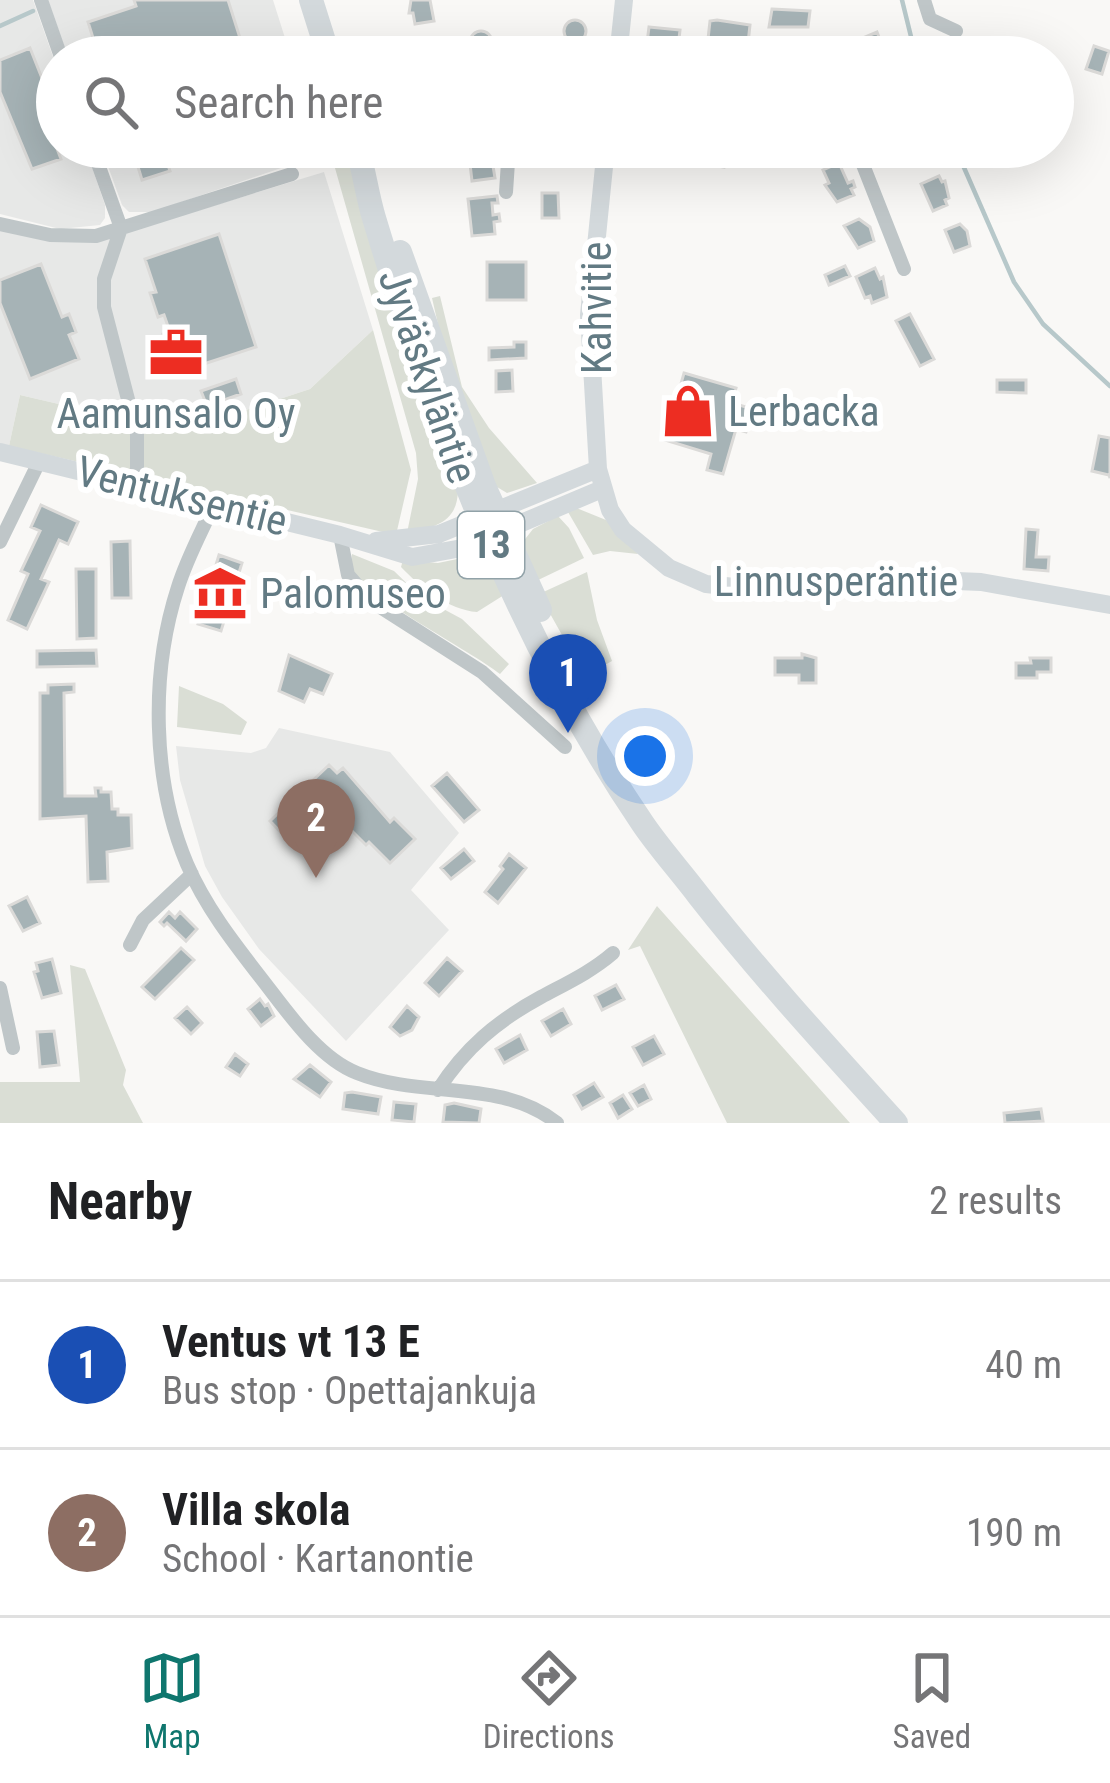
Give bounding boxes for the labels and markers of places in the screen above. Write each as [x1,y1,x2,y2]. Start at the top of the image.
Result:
office icon: Aamunsalo Oy [147,324,205,382]
shop icon: Lerbacka [659,382,717,440]
place label: Lerbacka [728,387,880,436]
place label: Aamunsalo Oy [57,389,295,438]
museum icon: Palomuseo [191,564,249,622]
place label: Palomuseo [260,569,446,618]
pin: 1 [529,634,607,733]
pin: 2 [277,779,355,878]

